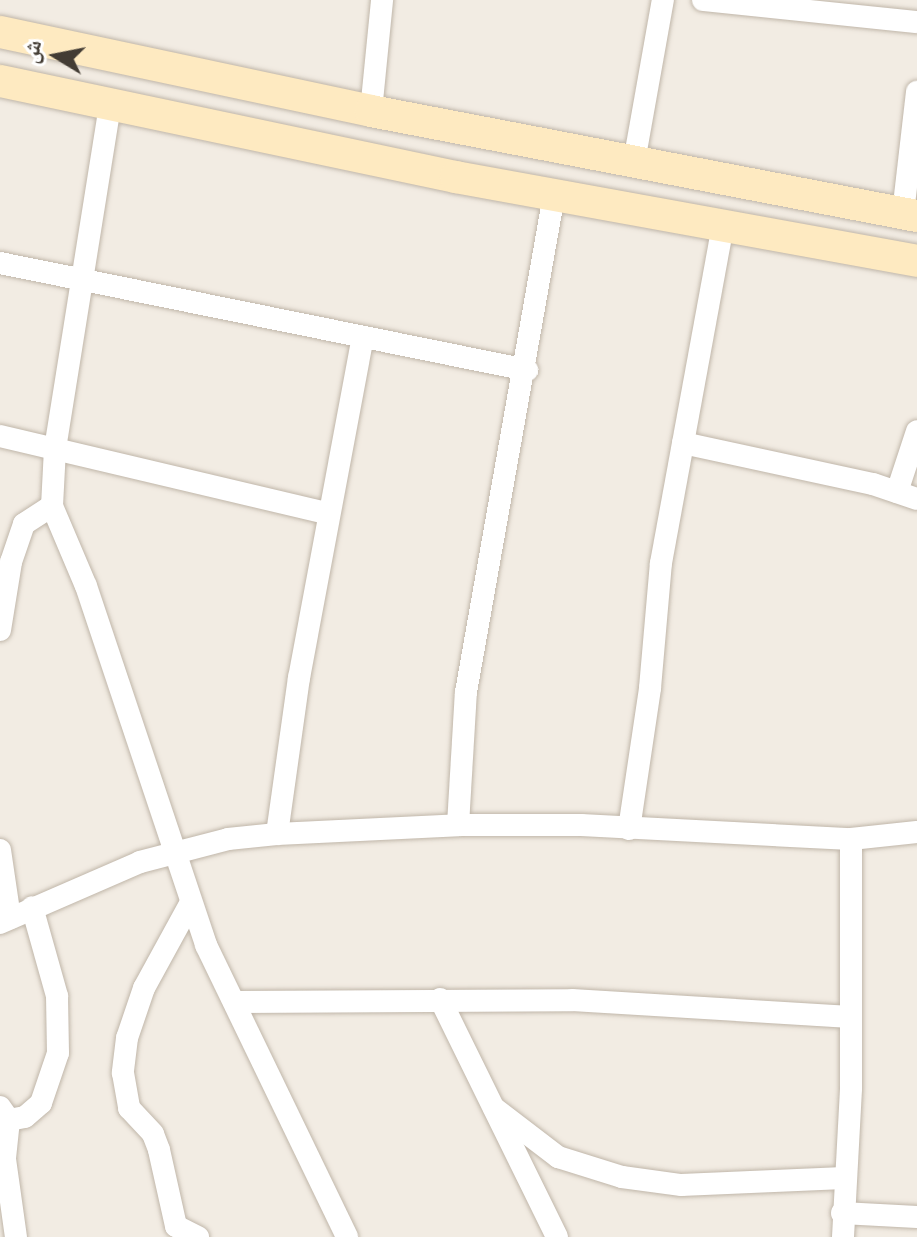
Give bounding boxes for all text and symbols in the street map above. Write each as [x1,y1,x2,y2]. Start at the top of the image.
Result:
north arrow [16,16,96,96]
text: ش [18,38,47,66]

